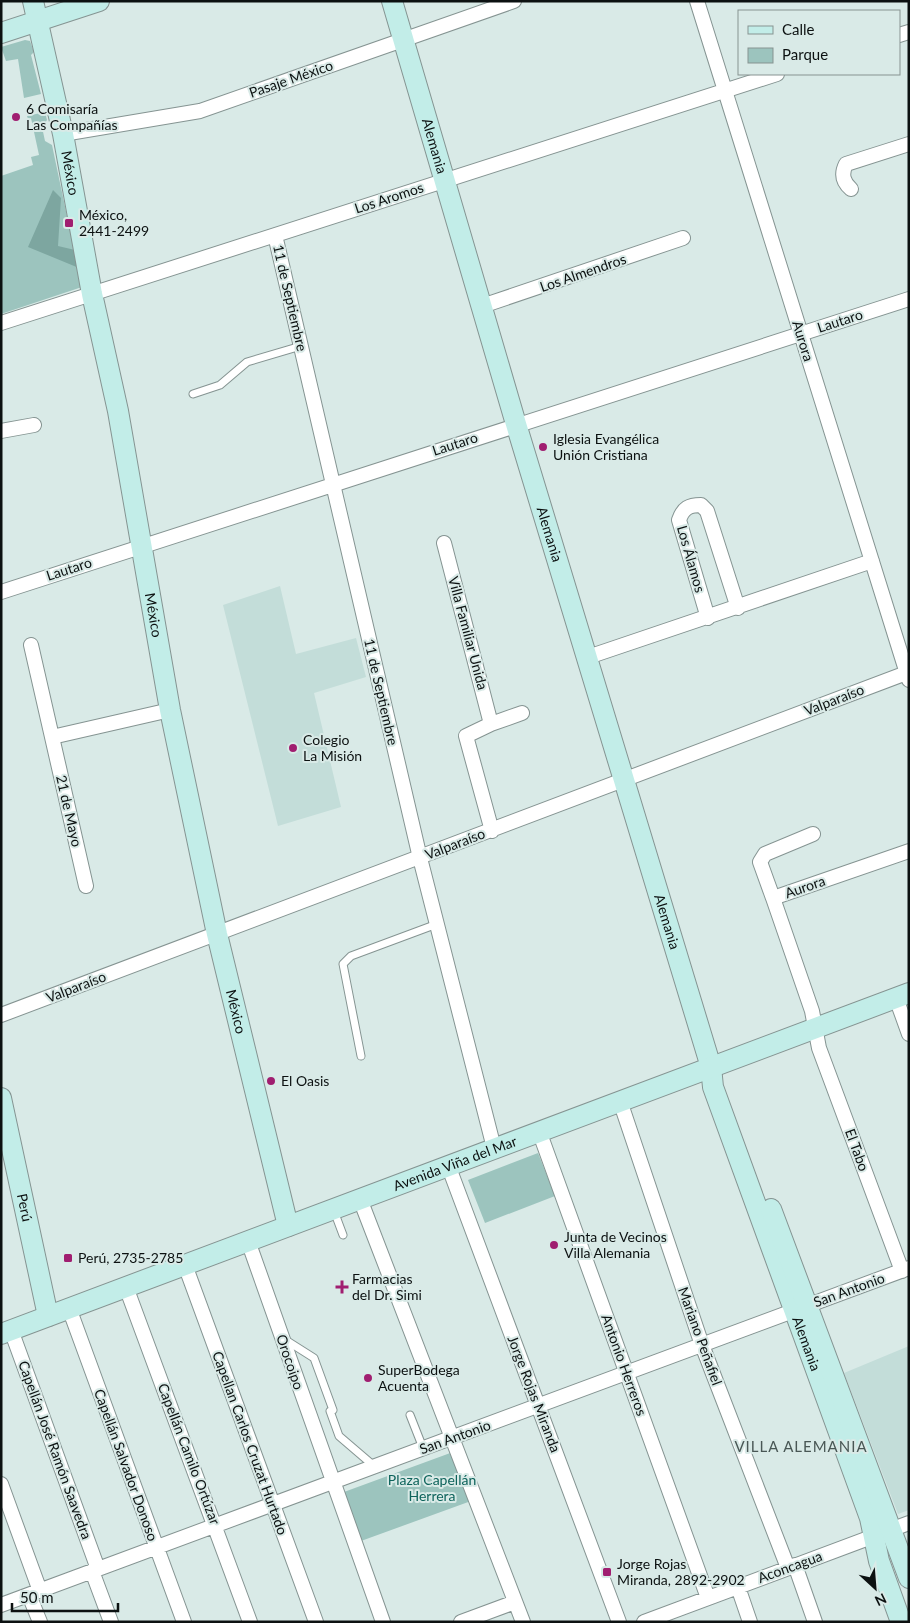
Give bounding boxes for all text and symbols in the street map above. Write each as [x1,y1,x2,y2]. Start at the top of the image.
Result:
legend [738,10,900,75]
text: Calle [782,20,815,38]
text: Parque [782,45,828,63]
street label: Pasaje México [247,56,335,101]
place label: 6 Comisaría Las Compañías [26,100,117,133]
marker: 6 Comisaría Las Compañías [10,111,22,123]
street label: Alemania [419,116,451,175]
street label: México [58,149,83,197]
street label: Los Aromos [352,178,425,217]
place label: México, 2441-2499 [79,206,149,239]
marker: México, 2441-2499 [63,217,75,229]
street label: 11 de Septiembre [270,243,311,353]
street label: Los Almendros [538,250,628,295]
street label: Lautaro [815,305,865,336]
street label: Aurora [789,318,818,363]
street label: Lautaro [430,428,480,459]
place label: Iglesia Evangélica Unión Cristiana [553,430,659,463]
marker: Iglesia Evangélica Unión Cristiana [537,441,549,453]
street label: Alemania [534,504,566,564]
street label: Los Álamos [674,523,709,594]
street label: Lautaro [44,553,94,584]
street label: Villa Familiar Unida [445,574,492,692]
street label: México [142,591,166,639]
street label: 11 de Septiembre [361,637,402,747]
street label: Valparaíso [801,680,866,719]
place label: Colegio La Misión [303,731,362,764]
marker: Colegio La Misión [287,742,299,754]
street label: 21 de Mayo [53,773,86,849]
street label: Valparaíso [422,824,487,863]
street label: Aurora [782,872,827,901]
street label: Alemania [651,892,684,951]
street label: Valparaíso [43,967,108,1006]
street label: México [223,988,250,1035]
place label: El Oasis [281,1072,329,1089]
marker: El Oasis [265,1075,277,1087]
street label: El Tabo [842,1126,873,1173]
street label: Avenida Viña del Mar [391,1132,519,1194]
street label: Perú [14,1192,36,1223]
place label: Junta de Vecinos Villa Alemania [564,1228,667,1261]
marker: Junta de Vecinos Villa Alemania [548,1239,560,1251]
place label: Perú, 2735-2785 [78,1249,183,1266]
marker: Perú, 2735-2785 [62,1252,74,1264]
street label: San Antonio [811,1269,887,1310]
place label: Farmacias del Dr. Simi [352,1270,422,1303]
marker: Farmacias del Dr. Simi [336,1281,348,1293]
street label: Mariano Peñafiel [675,1284,726,1387]
street label: Antonio Herreros [598,1312,651,1418]
street label: Alemania [789,1314,825,1373]
street label: Orocoipo [273,1332,308,1392]
street label: Jorge Rojas Miranda [504,1333,565,1455]
street label: Capellan Carlos Cruzat Hurtado [209,1349,292,1537]
street label: Capellán José Ramón Saavedra [15,1358,96,1541]
place label: SuperBodega Acuenta [378,1361,460,1394]
marker: SuperBodega Acuenta [362,1372,374,1384]
street label: Capellán Camilo Ortúzar [155,1381,224,1527]
street label: Capellán Salvador Donoso [91,1386,162,1543]
street label: San Antonio [417,1416,493,1457]
district label: VILLA ALEMANIA [734,1437,868,1455]
park label: Plaza Capellán Herrera [388,1471,476,1504]
street label: Aconcagua [755,1547,824,1586]
place label: Jorge Rojas Miranda, 2892-2902 [617,1555,745,1588]
north arrow [850,1563,900,1613]
marker: Jorge Rojas Miranda, 2892-2902 [601,1566,613,1578]
scale bar [12,1580,119,1612]
text: 50 m [20,1588,54,1606]
text: N [872,1590,889,1610]

